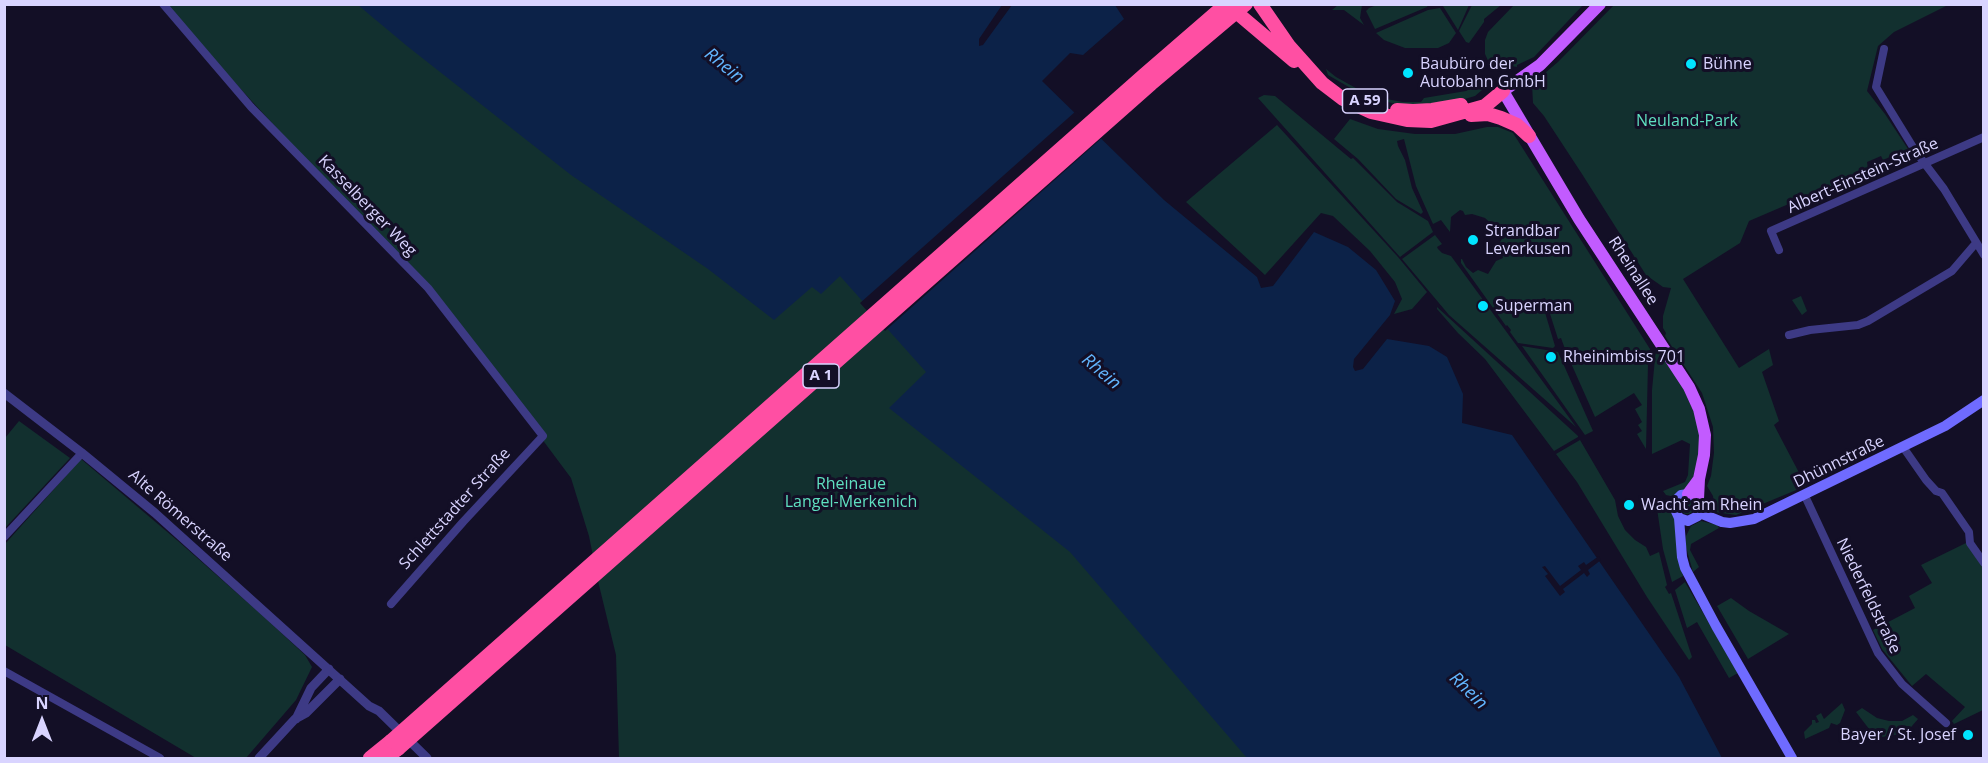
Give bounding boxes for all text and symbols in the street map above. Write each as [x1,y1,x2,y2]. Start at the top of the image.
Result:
water label: Rhein [700,44,748,88]
place label: Baubüro der Autobahn GmbH [1420,54,1546,92]
place label: Bühne [1703,54,1752,74]
marker: Bühne [1684,57,1698,71]
marker: Baubüro der Autobahn GmbH [1401,66,1415,80]
road number: A 59 [1342,89,1388,113]
park label: Neuland-Park [1636,111,1738,131]
street label: Albert-Einstein-Straße [1785,134,1941,218]
street label: Kasselberger Weg [314,151,420,261]
place label: Strandbar Leverkusen [1485,221,1570,259]
marker: Strandbar Leverkusen [1466,233,1480,247]
street label: Rheinallee [1604,233,1662,309]
place label: Superman [1495,296,1572,316]
marker: Superman [1476,299,1490,313]
place label: Rheinimbiss 701 [1563,347,1685,367]
water label: Rhein [1077,349,1125,395]
marker: Rheinimbiss 701 [1544,350,1558,364]
road number: A 1 [803,364,839,388]
street label: Dhünnstraße [1790,432,1888,492]
street label: Schlettstadter Straße [395,444,515,574]
street label: Alte Römerstraße [124,466,236,566]
park label: Rheinaue Langel-Merkenich [785,474,917,512]
place label: Wacht am Rhein [1641,495,1762,515]
marker: Wacht am Rhein [1622,498,1636,512]
street label: Niederfeldstraße [1832,535,1904,657]
water label: Rhein [1444,668,1492,714]
north arrow [12,691,72,751]
text: N [35,692,49,714]
place label: Bayer / St. Josef [1840,725,1956,745]
marker: Bayer / St. Josef [1961,728,1975,742]

